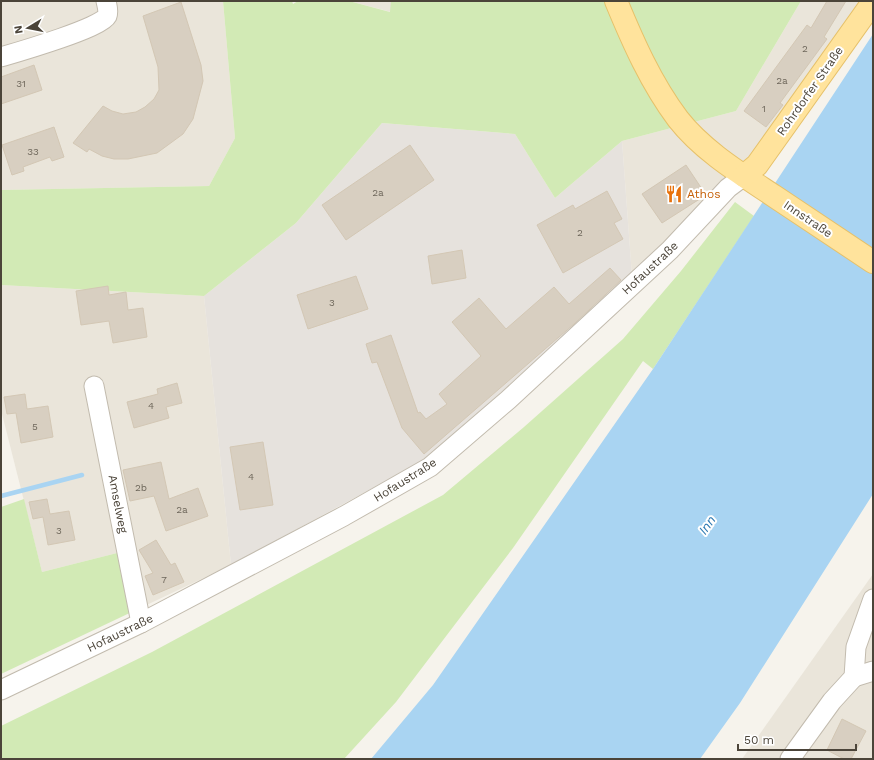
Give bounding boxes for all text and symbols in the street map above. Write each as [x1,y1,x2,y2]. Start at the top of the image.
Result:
north arrow [8,8,48,48]
text: N [12,25,26,35]
house number: 2 [802,43,808,54]
street label: Rohrdorfer Straße [774,44,846,138]
house number: 2a [776,75,788,86]
house number: 31 [16,78,26,89]
house number: 1 [762,103,766,114]
house number: 33 [27,146,39,157]
restaurant icon: Athos [664,184,684,204]
house number: 2a [372,187,384,198]
place label: Athos [687,187,720,201]
street label: Innstraße [781,198,835,240]
house number: 2 [577,227,583,238]
street label: Hofaustraße [619,238,681,298]
house number: 3 [329,297,335,308]
house number: 4 [148,400,154,411]
house number: 5 [32,421,38,432]
street label: Hofaustraße [371,455,439,505]
house number: 4 [248,471,254,482]
street label: Amselweg [105,474,131,535]
house number: 2b [135,482,147,493]
house number: 2a [176,504,188,515]
water label: Inn [695,513,719,537]
house number: 3 [56,525,62,536]
house number: 7 [161,574,167,585]
street label: Hofaustraße [85,611,155,655]
scale bar [738,726,856,752]
text: 50 m [744,733,774,747]

